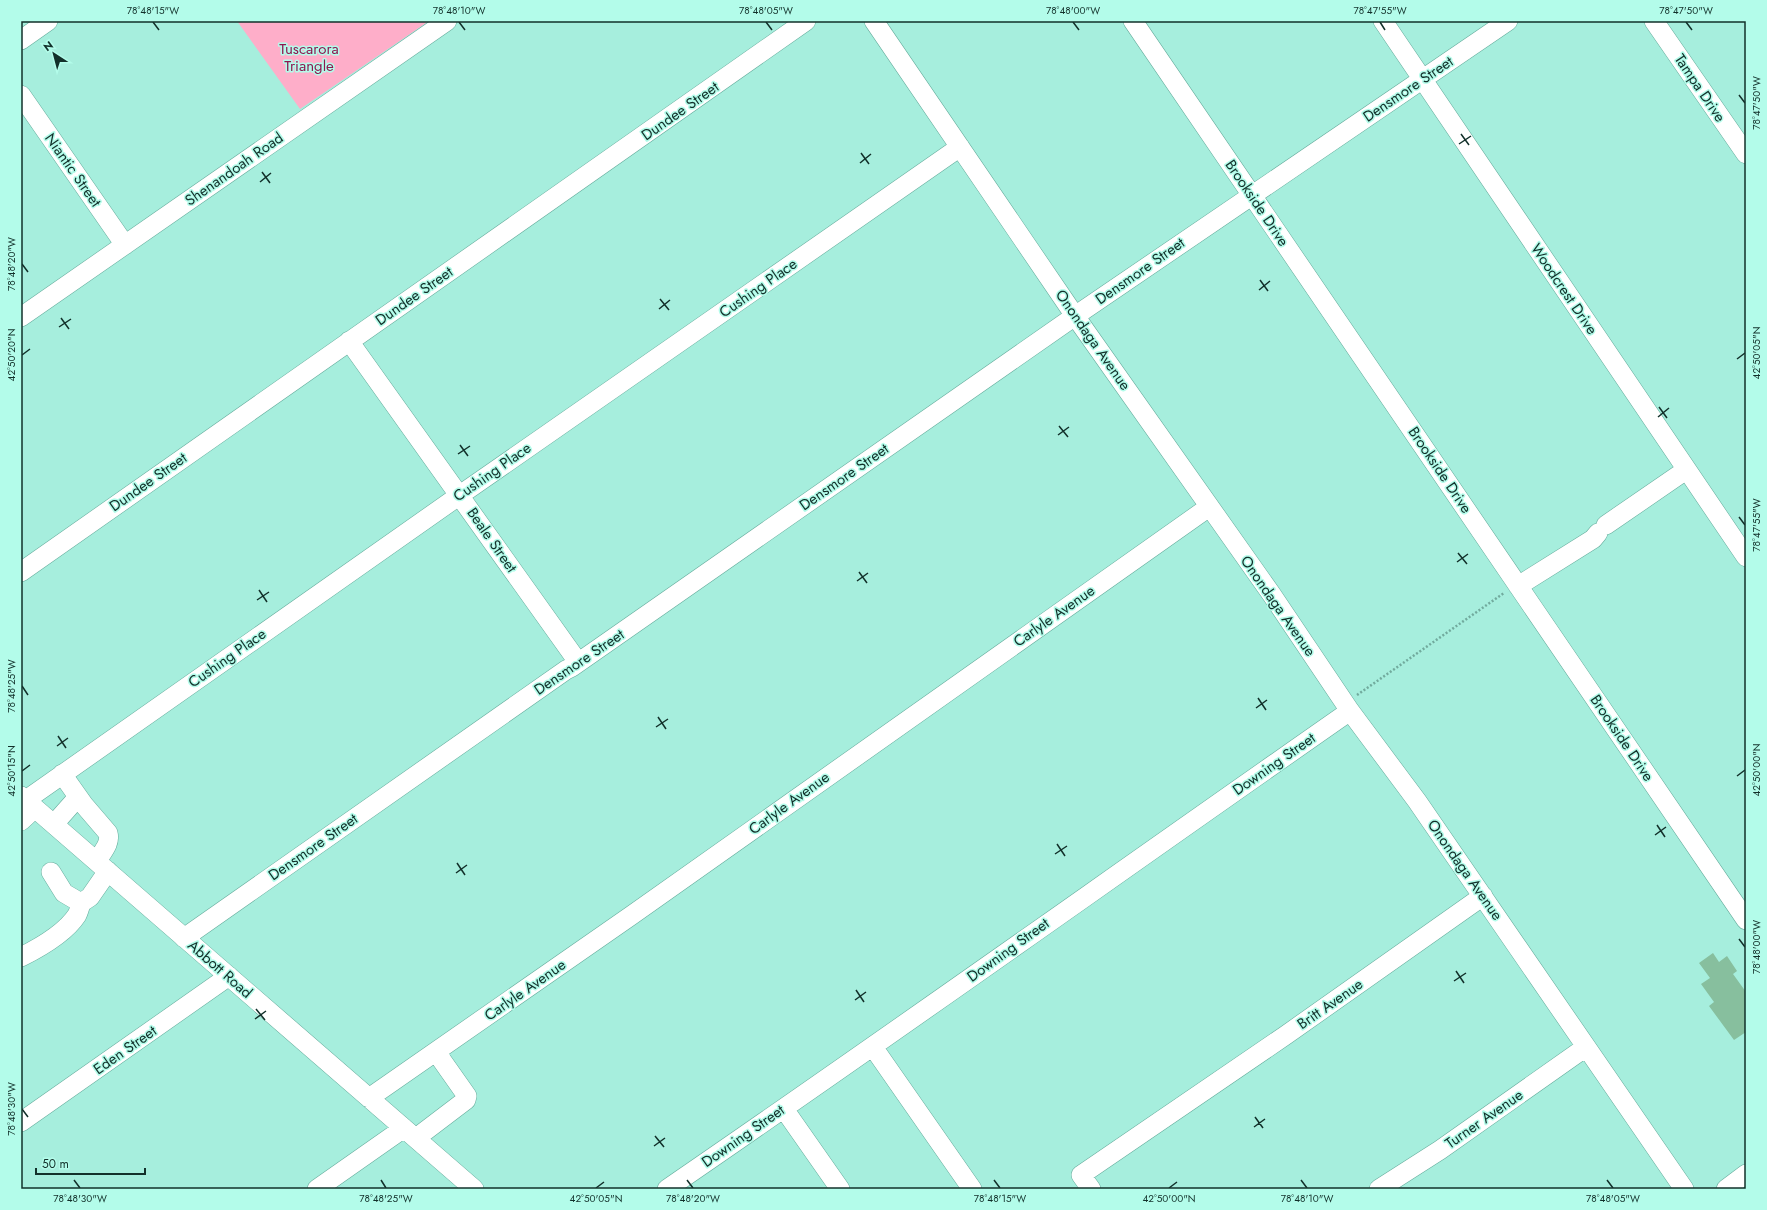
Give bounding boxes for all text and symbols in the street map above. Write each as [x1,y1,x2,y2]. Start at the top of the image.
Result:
text: 78°48'15"W [127,3,179,18]
text: 78°48'10"W [433,3,485,18]
text: 78°48'05"W [739,3,793,18]
text: 78°48'00"W [1046,3,1100,18]
text: 78°47'55"W [1353,3,1407,18]
text: 78°47'50"W [1659,3,1713,18]
north arrow [34,34,74,74]
text: N [40,37,56,55]
park label: Tuscarora Triangle [279,38,339,77]
street label: Densmore Street [1358,50,1458,127]
street label: Tampa Drive [1669,50,1731,127]
street label: Dundee Street [637,76,724,146]
text: 78°47'50"W [1749,76,1764,130]
street label: Shenandoah Road [180,127,288,211]
street label: Niantic Street [39,129,107,212]
street label: Brookside Drive [1220,155,1294,251]
street label: Densmore Street [1091,232,1190,310]
text: 78°48'20"W [4,237,19,291]
street label: Woodcrest Drive [1525,239,1603,339]
street label: Cushing Place [715,253,802,323]
street label: Dundee Street [371,261,458,331]
street label: Onondaga Avenue [1050,285,1136,395]
text: 42°50'05"N [1749,327,1764,379]
text: 42°50'20"N [4,329,19,381]
street label: Brookside Drive [1403,422,1477,518]
street label: Cushing Place [449,437,536,507]
street label: Densmore Street [795,438,894,516]
street label: Dundee Street [105,447,192,517]
text: 78°47'55"W [1749,498,1764,552]
street label: Beale Street [462,503,523,577]
street label: Onondaga Avenue [1235,551,1321,661]
street label: Carlyle Avenue [1009,580,1099,652]
street label: Cushing Place [184,623,271,693]
street label: Densmore Street [529,623,629,700]
text: 78°48'25"W [4,659,19,713]
street label: Brookside Drive [1585,690,1659,786]
street label: Downing Street [1228,727,1320,801]
text: 42°50'00"N [1749,743,1764,797]
text: 42°50'15"N [4,745,19,797]
street label: Carlyle Avenue [744,766,834,840]
street label: Densmore Street [264,808,363,886]
street label: Onondaga Avenue [1422,815,1508,925]
street label: Downing Street [962,912,1054,987]
text: 78°48'00"W [1749,920,1764,974]
street label: Abbott Road [183,935,257,1003]
street label: Carlyle Avenue [480,954,570,1026]
street label: Britt Avenue [1293,973,1368,1035]
street label: Eden Street [89,1020,161,1080]
text: 78°48'30"W [4,1082,19,1136]
street label: Turner Avenue [1441,1084,1528,1154]
street label: Downing Street [697,1099,789,1173]
scale bar [36,1150,145,1176]
text: 50 m [42,1155,69,1173]
text: 78°48'30"W [53,1191,107,1206]
text: 78°48'25"W [359,1191,413,1206]
text: 42°50'05"N [570,1191,622,1206]
text: 78°48'20"W [666,1191,720,1206]
text: 78°48'15"W [974,1191,1026,1206]
text: 42°50'00"N [1142,1191,1196,1206]
text: 78°48'10"W [1281,1191,1333,1206]
text: 78°48'05"W [1586,1191,1640,1206]

